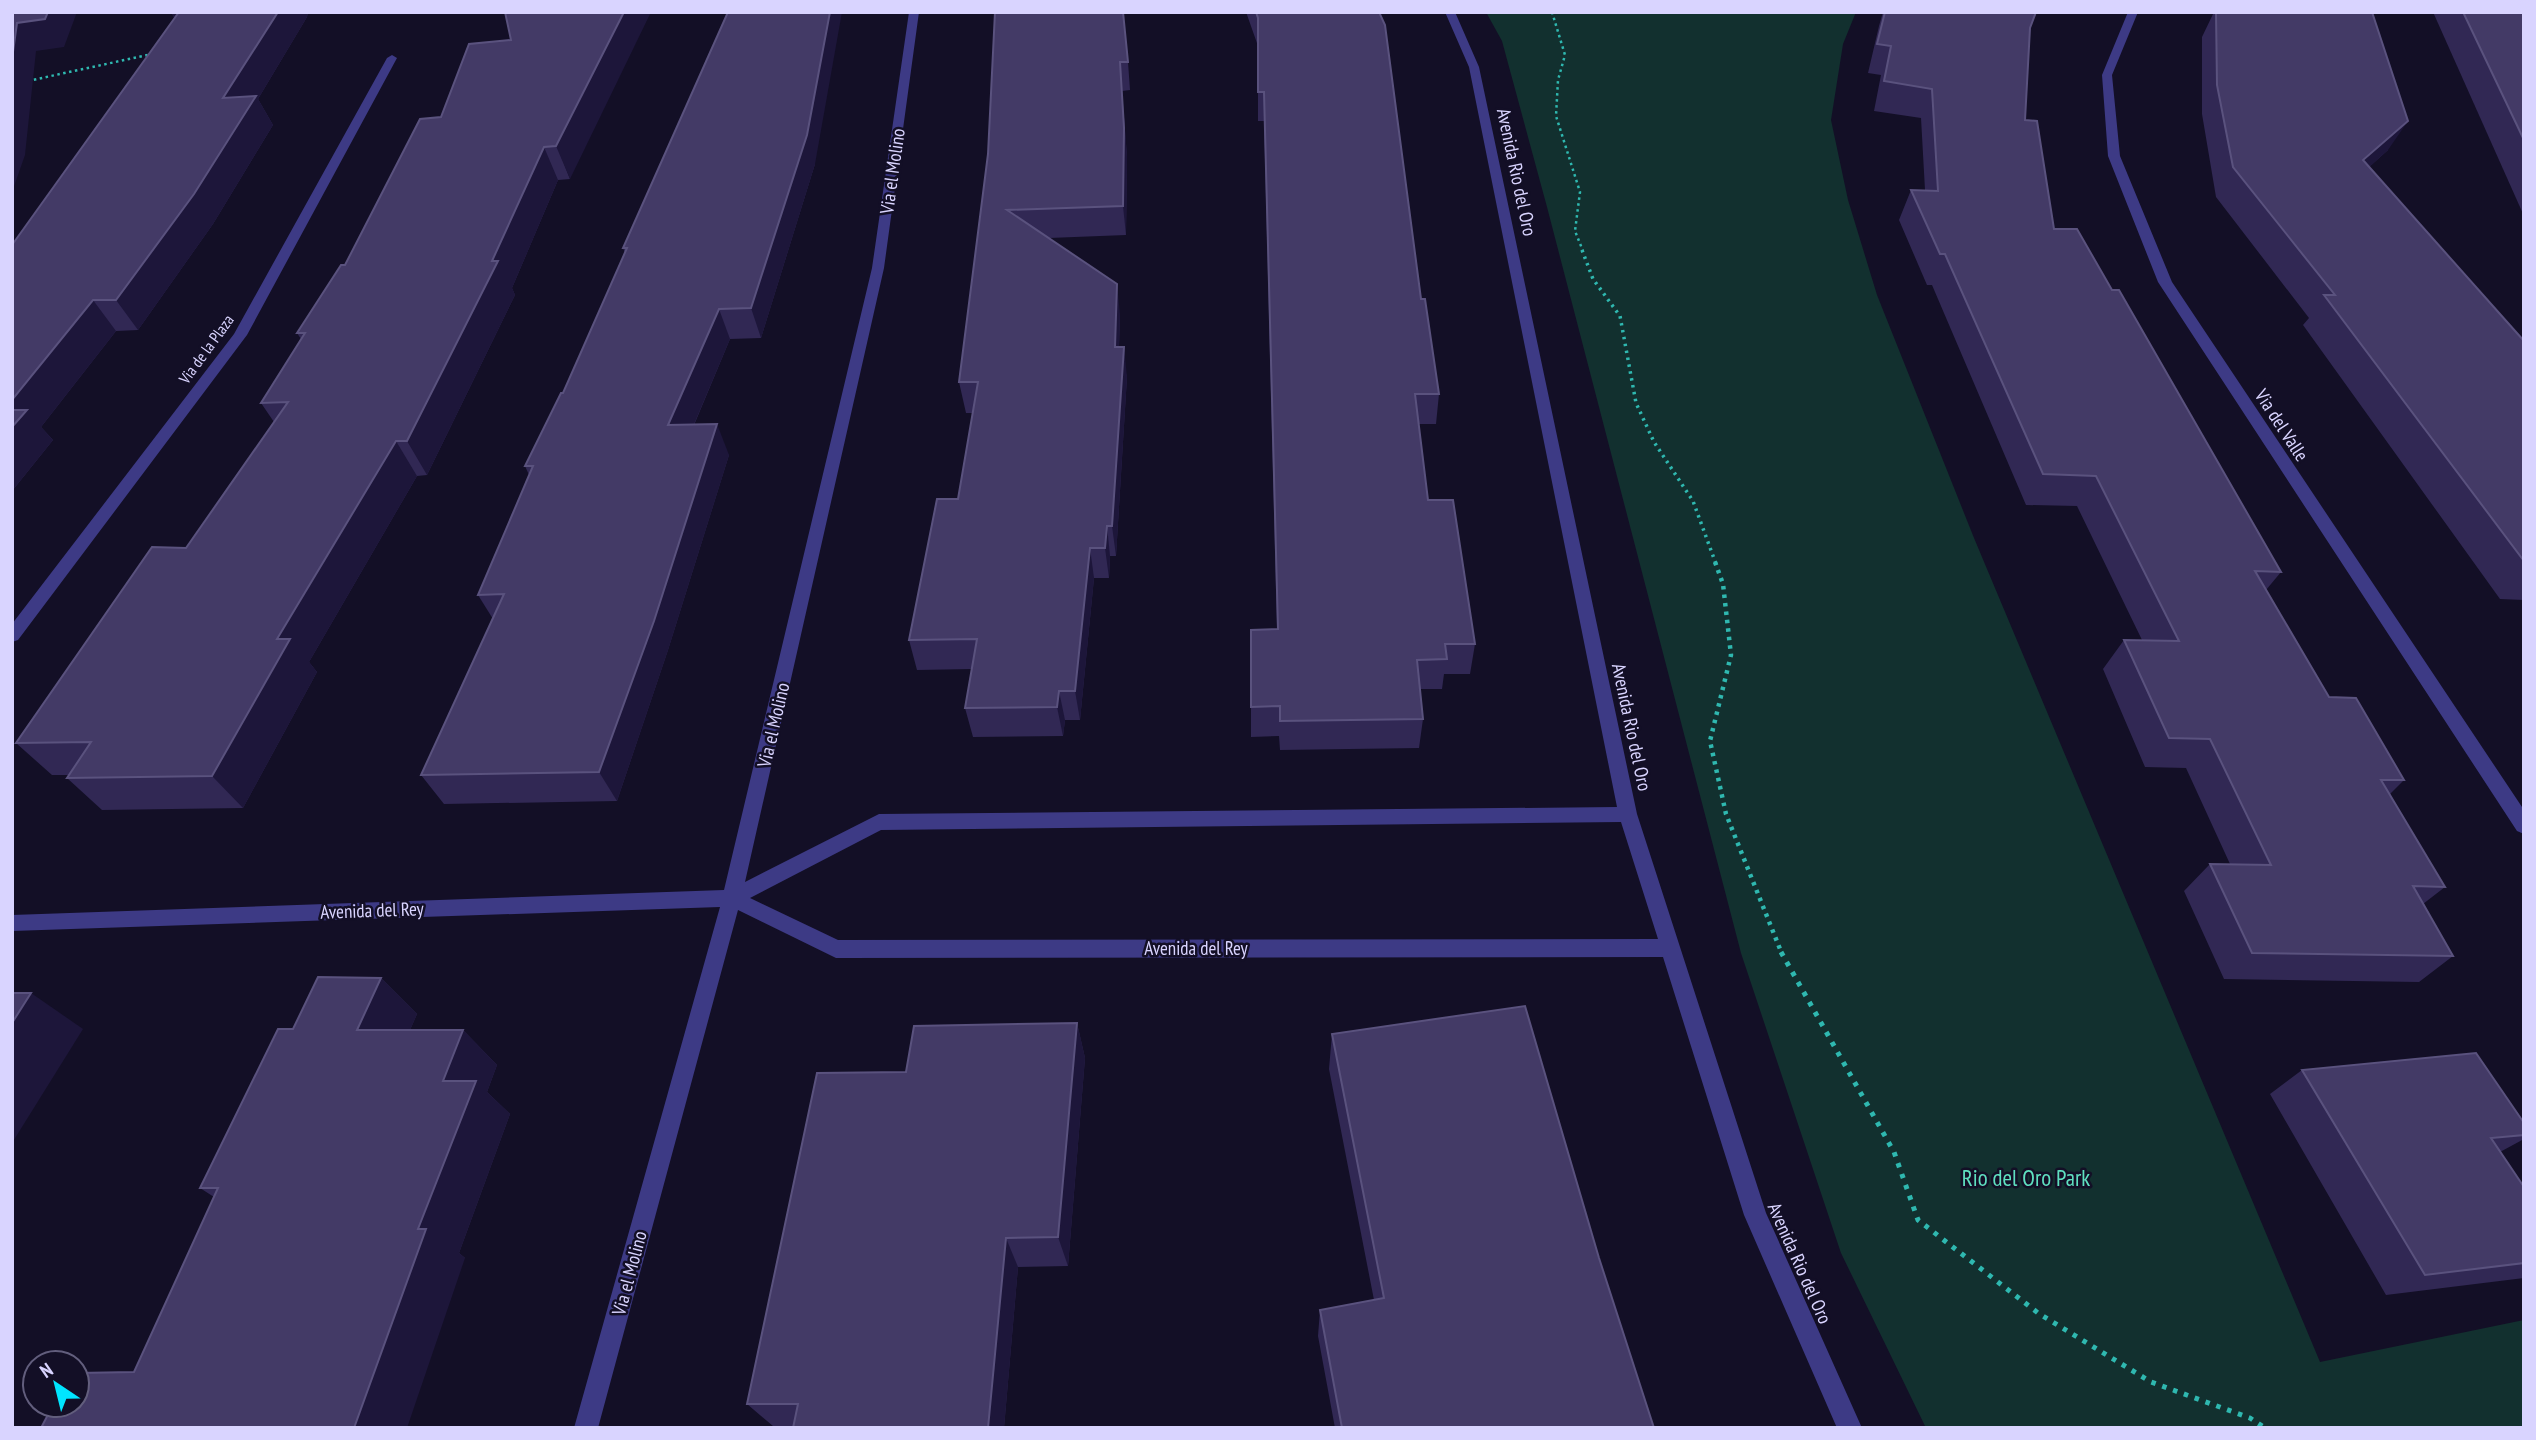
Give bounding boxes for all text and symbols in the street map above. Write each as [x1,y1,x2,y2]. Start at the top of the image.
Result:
street label: Avenida Rio del Oro [1492,106,1542,238]
street label: Via el Molino [874,127,910,216]
street label: Via de la Plaza [174,311,238,388]
street label: Via del Valle [2249,384,2314,466]
street label: Avenida Rio del Oro [1607,661,1657,793]
street label: Via el Molino [751,680,794,771]
street label: Avenida del Rey [320,896,425,924]
street label: Avenida del Rey [1144,936,1249,960]
park label: Rio del Oro Park [1962,1163,2090,1192]
street label: Avenida Rio del Oro [1763,1199,1837,1327]
street label: Via el Molino [606,1228,652,1319]
north arrow [21,1349,91,1419]
text: N [35,1357,57,1383]

